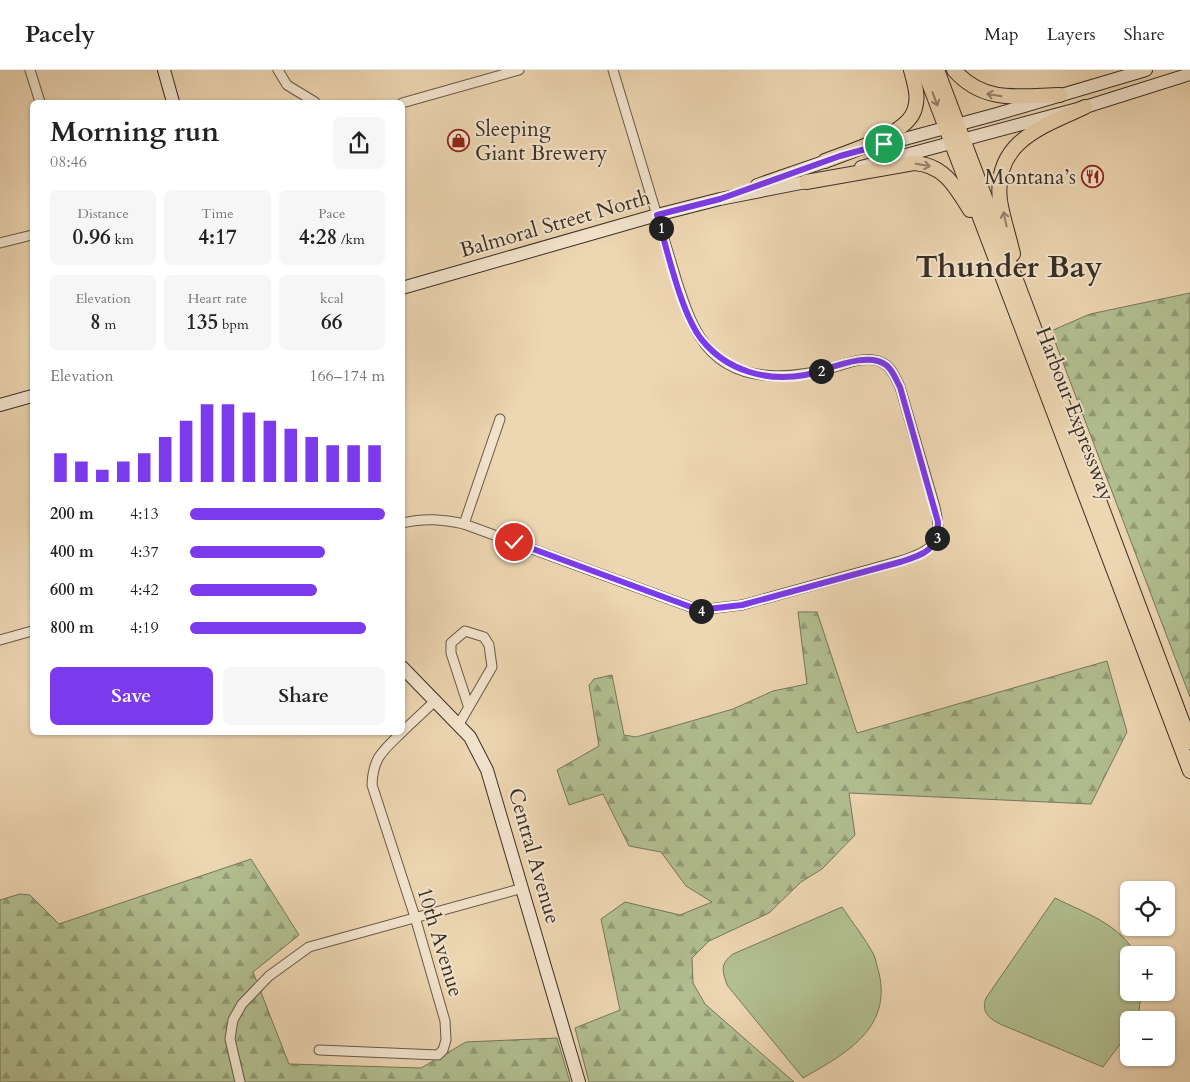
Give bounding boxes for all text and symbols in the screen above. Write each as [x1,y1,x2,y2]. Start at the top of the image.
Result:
text: Pacely [25,18,95,51]
text: Map [984,22,1019,47]
text: Layers [1047,22,1096,47]
text: Share [1124,22,1165,47]
one-way arrow [986,89,1002,99]
one-way arrow [931,91,940,106]
text: Morning run [50,113,219,151]
place label: Sleeping Giant Brewery [475,115,607,168]
button: share [333,117,385,169]
pin [863,123,905,165]
shop icon: Sleeping Giant Brewery [447,129,471,153]
icon: arrive [870,130,898,158]
text: 08:46 [50,151,87,173]
one-way arrow [914,160,930,170]
place label: Montana’s [985,163,1076,192]
restaurant icon: Montana’s [1080,165,1104,189]
street label: Balmoral Street North [456,183,654,265]
text: Distance [78,204,129,223]
text: Time [201,204,234,223]
text: Pace [318,204,345,223]
one-way arrow [1000,212,1009,228]
pin: 1 [648,216,674,240]
text: 1 [658,219,665,238]
text: 0.96 [72,223,111,252]
text: 4:17 [198,223,237,252]
text: 4:28 [299,223,337,252]
text: km [111,230,134,249]
text: /km [337,230,365,249]
district label: Thunder Bay [915,246,1103,288]
text: Elevation [75,289,131,308]
text: Heart rate [188,289,247,308]
text: kcal [320,289,344,308]
text: 8 [90,308,101,337]
text: 135 [186,308,218,337]
text: 66 [321,308,343,337]
text: m [101,315,116,334]
text: bpm [218,315,249,334]
street label: Harbour Expressway [1028,323,1122,505]
pin: 2 [808,358,834,384]
text: 2 [818,362,825,381]
text: Elevation [50,365,114,387]
text: 166–174 m [309,365,385,387]
text: 200 m [50,503,94,525]
text: 4:13 [130,503,159,525]
pin [493,521,535,563]
pin: 3 [924,526,950,550]
icon: check [500,528,528,556]
text: 3 [934,529,941,548]
text: 400 m [50,541,94,563]
text: 4:37 [130,541,159,563]
text: 600 m [50,579,94,601]
text: 4:42 [130,579,159,601]
pin: 4 [688,598,714,624]
text: 4 [698,602,705,621]
text: 800 m [50,617,94,639]
text: 4:19 [130,617,159,639]
button: Save [50,667,213,725]
button: Share [223,667,385,725]
street label: Central Avenue [501,785,567,927]
map controls [1120,881,1175,1066]
button: locate [1120,881,1175,936]
street label: 10th Avenue [410,884,470,1000]
button: + [1120,946,1175,1001]
button: − [1120,1011,1175,1066]

